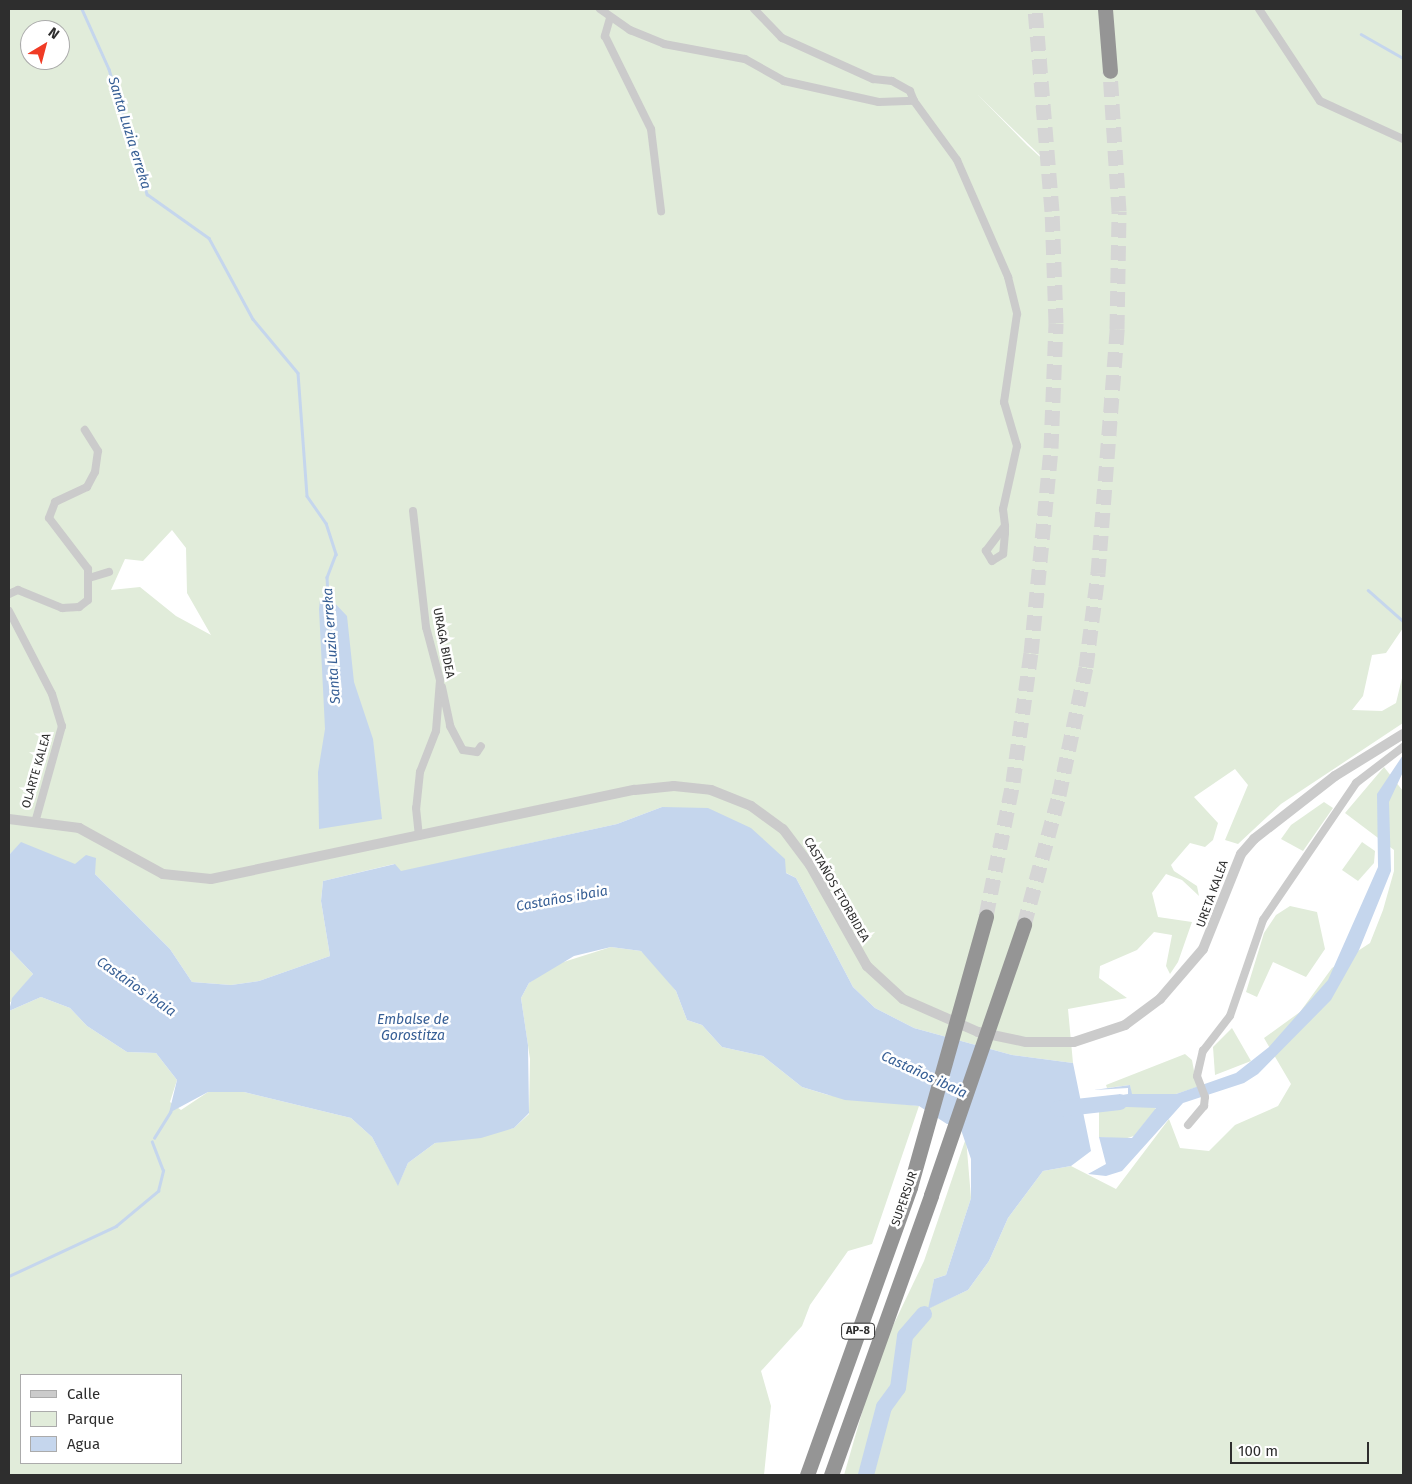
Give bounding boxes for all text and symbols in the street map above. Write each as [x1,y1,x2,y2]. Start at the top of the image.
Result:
north arrow [20,20,70,70]
text: N [45,24,63,43]
water label: Santa Luzia erreka [104,75,154,191]
water label: Santa Luzia erreka [320,587,344,705]
street label: URAGA BIDEA [429,607,457,679]
street label: OLARTE KALEA [19,732,55,810]
street label: CASTAÑOS ETORBIDEA [800,835,872,945]
street label: URETA KALEA [1194,858,1232,930]
water label: Castaños ibaia [515,883,609,915]
water label: Castaños ibaia [93,954,179,1020]
water label: Embalse de Gorostitza [377,1012,449,1044]
water label: Castaños ibaia [878,1048,970,1102]
street label: SUPERSUR [889,1170,921,1228]
road number: AP-8 [840,1322,876,1340]
legend [20,1374,182,1464]
text: Calle [67,1385,100,1403]
text: Parque [67,1410,114,1428]
scale bar [1232,1432,1371,1464]
text: Agua [67,1435,100,1453]
text: 100 m [1238,1442,1278,1460]

